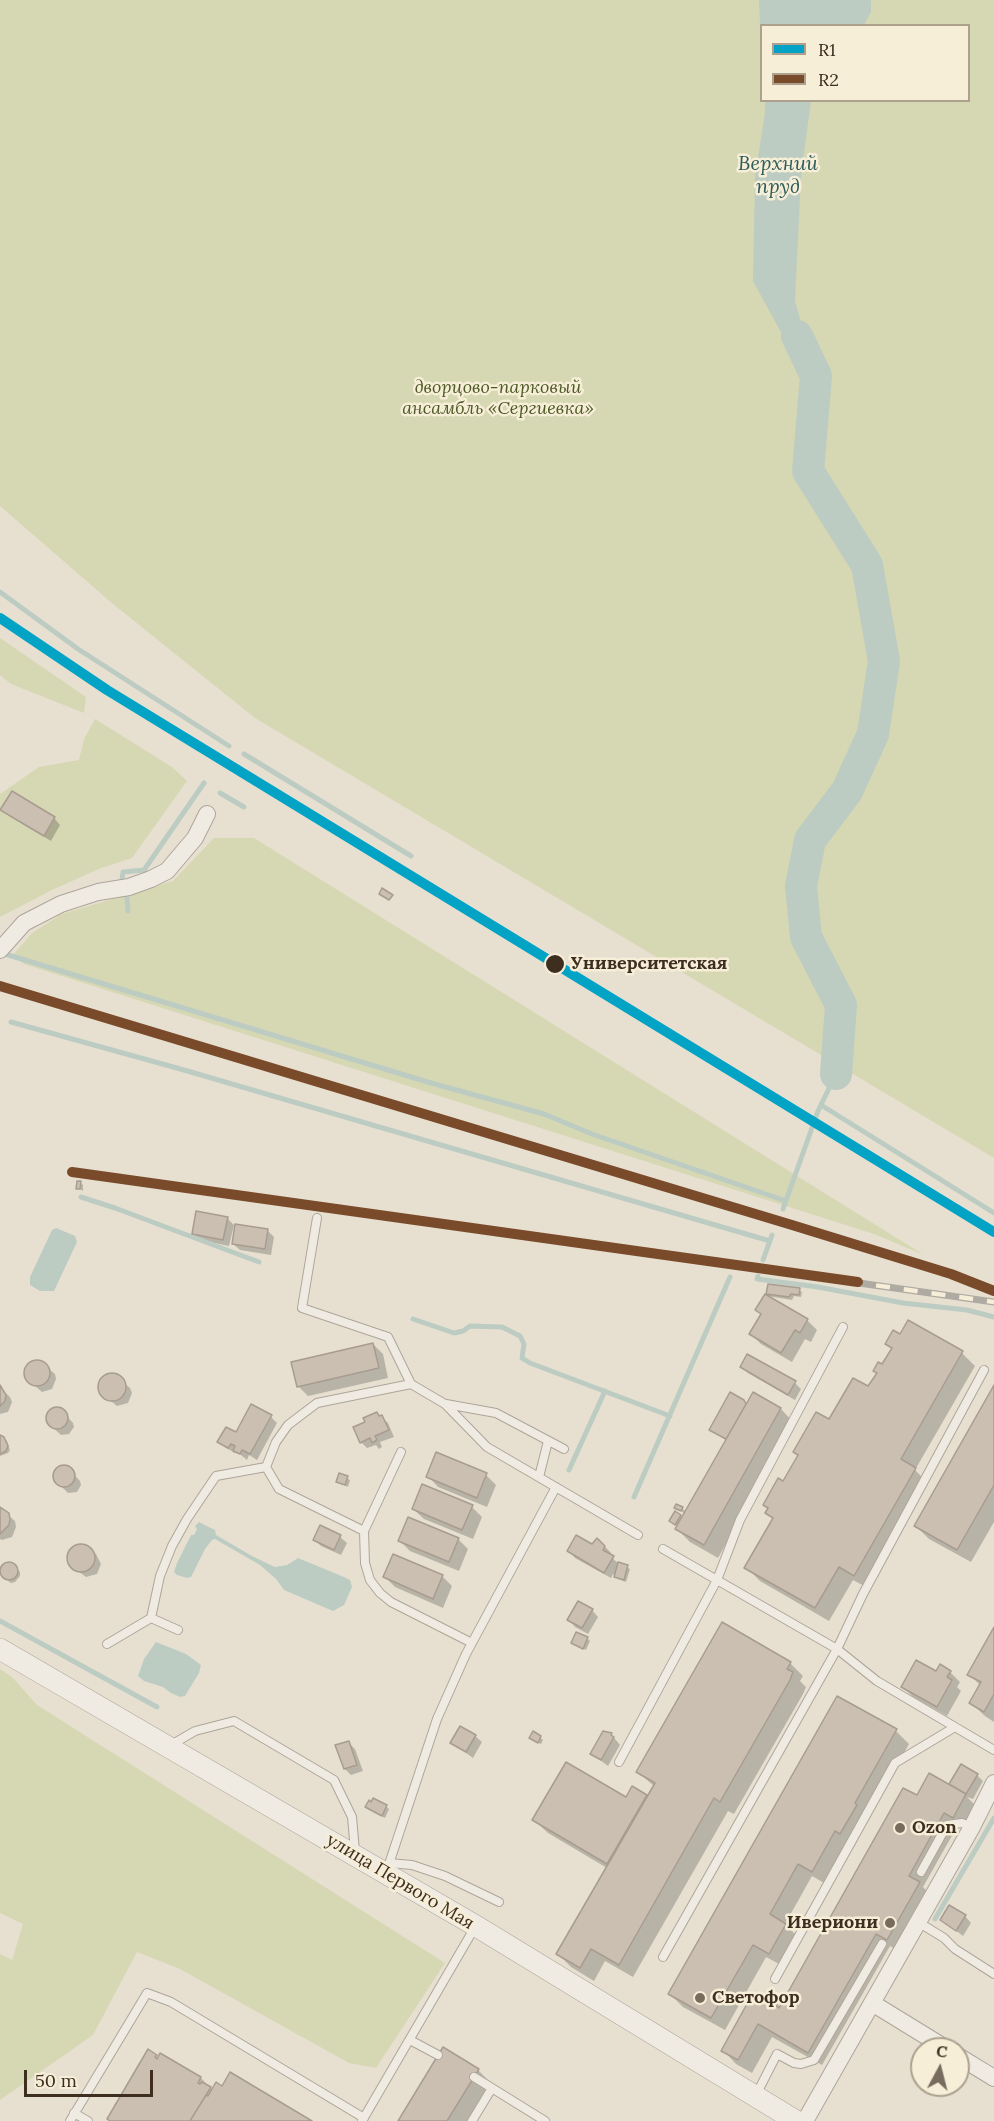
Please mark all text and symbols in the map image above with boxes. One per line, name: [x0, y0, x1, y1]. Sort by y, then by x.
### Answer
legend: [760, 24, 970, 102]
text: R1: [818, 38, 836, 61]
text: R2: [818, 68, 839, 91]
water label: Верхний пруд: [738, 152, 818, 199]
park label: дворцово-парковый ансамбль «Сергиевка»: [402, 377, 594, 420]
marker: Университетская: [544, 953, 566, 975]
place label: Университетская: [571, 953, 727, 975]
place label: Ozon: [912, 1817, 957, 1839]
marker: Ozon: [893, 1821, 907, 1835]
street label: улица Первого Мая: [322, 1829, 478, 1935]
place label: Ивериони: [787, 1912, 878, 1934]
marker: Ивериони: [883, 1916, 897, 1930]
place label: Светофор: [712, 1987, 799, 2009]
marker: Светофор: [693, 1991, 707, 2005]
north arrow: [910, 2037, 970, 2097]
text: С: [935, 2041, 949, 2062]
scale bar: [27, 2058, 156, 2096]
text: 50 m: [35, 2069, 77, 2092]

